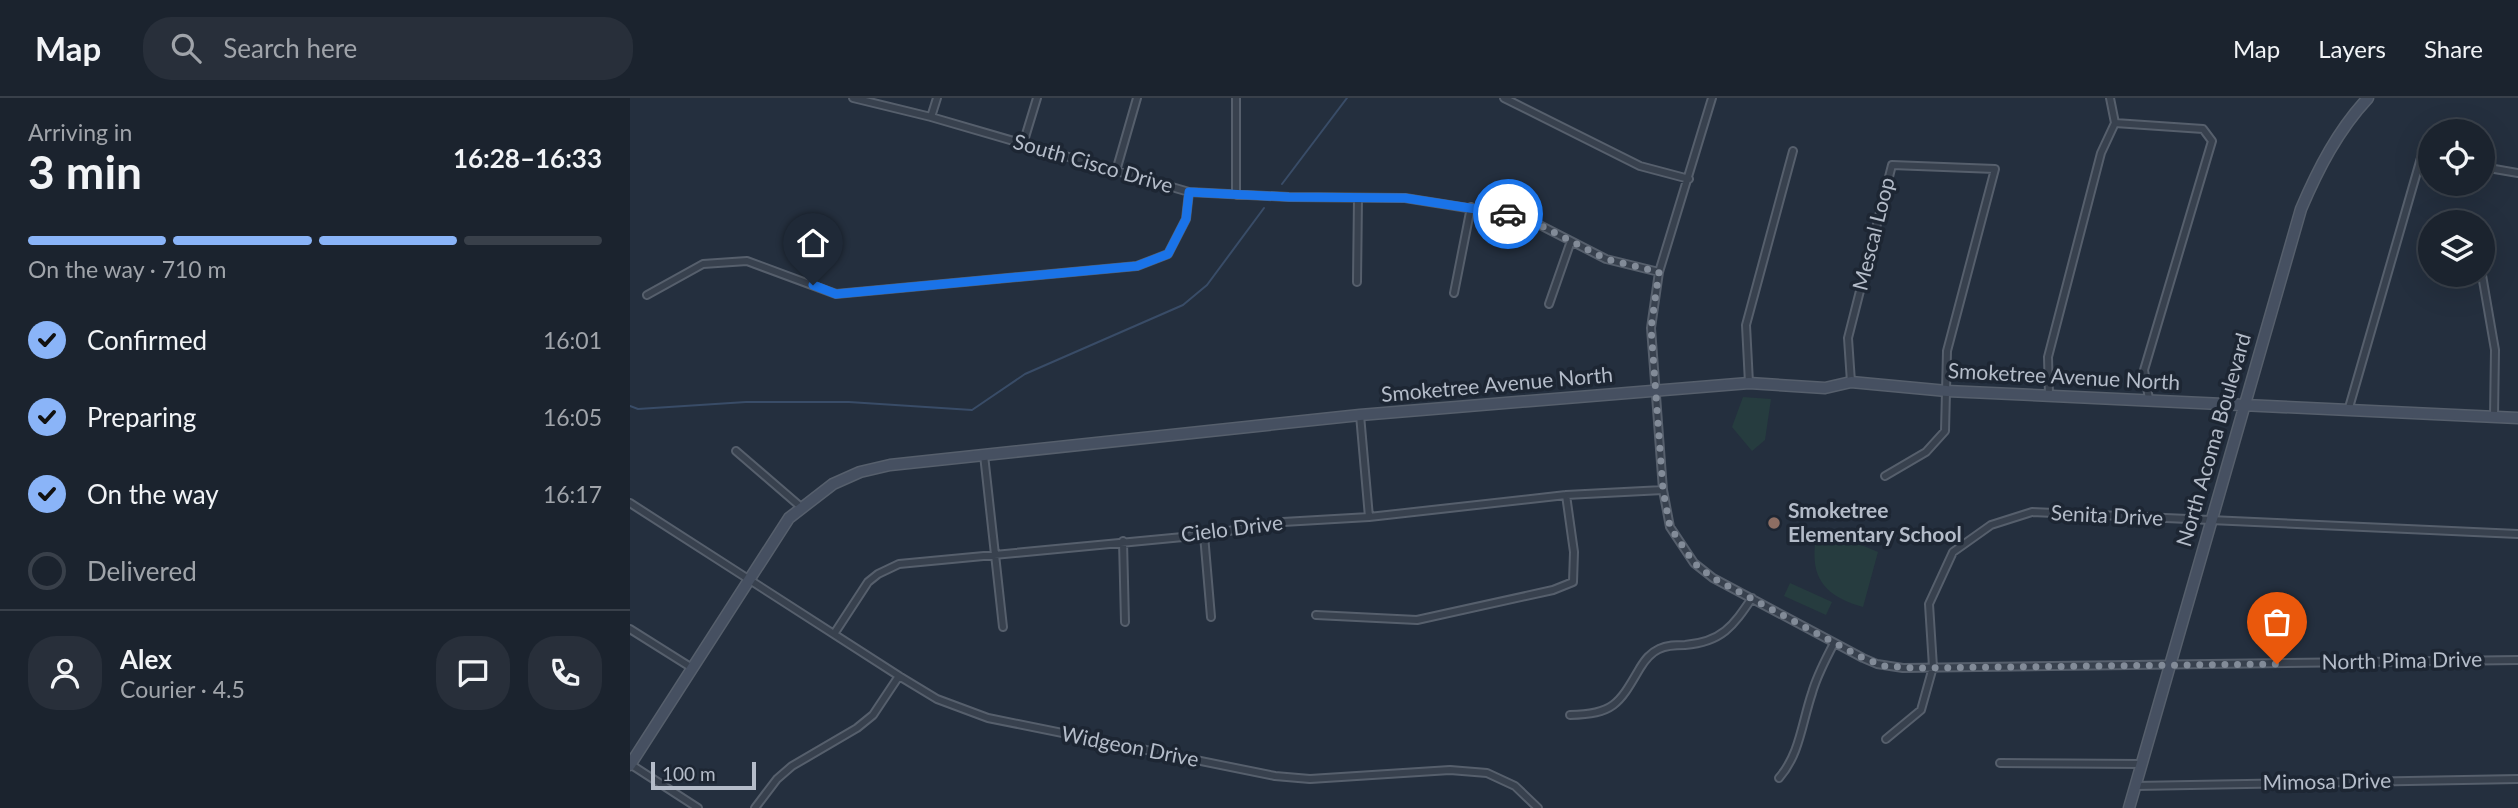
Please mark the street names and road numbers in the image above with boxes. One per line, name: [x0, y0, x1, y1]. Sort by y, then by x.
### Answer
street label: South Cisco Drive: [1011, 128, 1176, 197]
street label: Mescal Loop: [1846, 174, 1899, 293]
street label: North Acoma Boulevard: [2170, 330, 2255, 549]
street label: Smoketree Avenue North: [1947, 357, 2181, 394]
street label: Smoketree Avenue North: [1380, 361, 1614, 406]
street label: Senita Drive: [2050, 499, 2164, 530]
street label: Cielo Drive: [1179, 509, 1284, 546]
street label: North Pima Drive: [2321, 646, 2482, 673]
street label: Widgeon Drive: [1059, 720, 1201, 771]
street label: Mimosa Drive: [2262, 767, 2391, 794]

